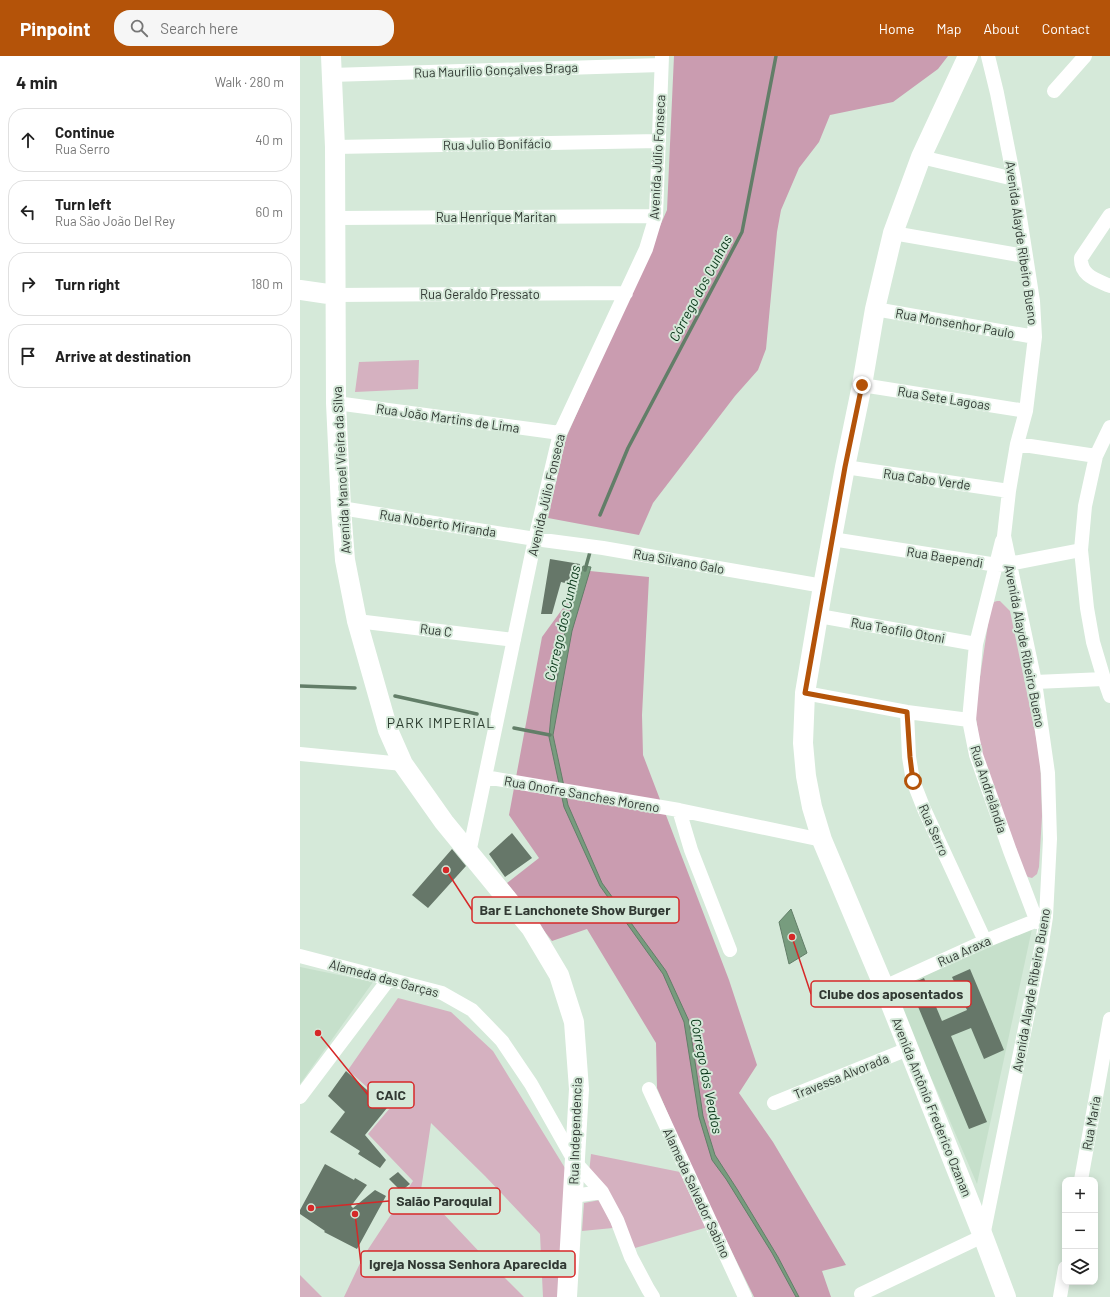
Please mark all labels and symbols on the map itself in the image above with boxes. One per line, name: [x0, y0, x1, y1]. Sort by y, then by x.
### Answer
street label: Rua Maurilio Gonçalves Braga: [414, 59, 578, 81]
street label: Avenida Júlio Fonseca: [646, 94, 668, 220]
street label: Rua Julio Bonifácio: [443, 135, 551, 153]
street label: Avenida Alayde Ribeiro Bueno: [1003, 160, 1041, 326]
street label: Rua Henrique Maritan: [436, 209, 556, 225]
water label: Córrego dos Cunhas: [665, 231, 735, 344]
street label: Rua Geraldo Pressato: [420, 286, 540, 302]
street label: Rua Monsenhor Paulo: [894, 305, 1016, 341]
route end: [853, 376, 871, 394]
street label: Rua Sete Lagoas: [897, 383, 991, 413]
street label: Avenida Manoel Vieira da Silva: [329, 386, 353, 554]
street label: Rua João Martins de Lima: [375, 400, 521, 436]
street label: Avenida Júlio Fonseca: [524, 432, 568, 558]
street label: Rua Cabo Verde: [882, 465, 972, 493]
street label: Rua Noberto Miranda: [379, 506, 497, 540]
street label: Rua Baependi: [906, 543, 984, 571]
street label: Rua Silvano Galo: [632, 545, 726, 577]
water label: Córrego dos Cunhas: [540, 563, 584, 682]
street label: Avenida Alayde Ribeiro Bueno: [1001, 563, 1049, 729]
street label: Rua Teofilo Otoni: [850, 614, 946, 646]
street label: Rua C: [419, 620, 453, 640]
district label: PARK IMPERIAL: [387, 714, 495, 731]
street label: Rua Andrelândia: [967, 743, 1011, 835]
street label: Rua Onofre Sanches Moreno: [503, 772, 661, 816]
route start: [904, 772, 922, 790]
street label: Rua Serro: [915, 802, 953, 858]
callout: Bar E Lanchonete Show Burger: [472, 897, 679, 923]
text: Bar E Lanchonete Show Burger: [479, 901, 671, 918]
street label: Avenida Alayde Ribeiro Bueno: [1009, 907, 1053, 1073]
street label: Rua Araxa: [935, 932, 993, 970]
street label: Alameda das Garças: [327, 956, 441, 1000]
callout: Clube dos aposentados: [811, 981, 971, 1007]
text: Clube dos aposentados: [819, 985, 963, 1002]
street label: Avenida Antônio Frederico Ozanan: [889, 1015, 975, 1199]
water label: Córrego dos Veados: [687, 1017, 727, 1136]
street label: Travessa Alvorada: [791, 1050, 891, 1102]
street label: Rua Independencia: [565, 1077, 585, 1185]
callout: CAIC: [368, 1082, 414, 1108]
text: CAIC: [376, 1086, 406, 1103]
street label: Rua Maria: [1078, 1095, 1104, 1151]
street label: Alameda Salvador Sabino: [660, 1126, 734, 1260]
callout: Salão Paroquial: [389, 1188, 500, 1214]
text: Salão Paroquial: [396, 1192, 492, 1209]
callout: Igreja Nossa Senhora Aparecida: [361, 1251, 575, 1277]
text: Igreja Nossa Senhora Aparecida: [369, 1255, 567, 1272]

